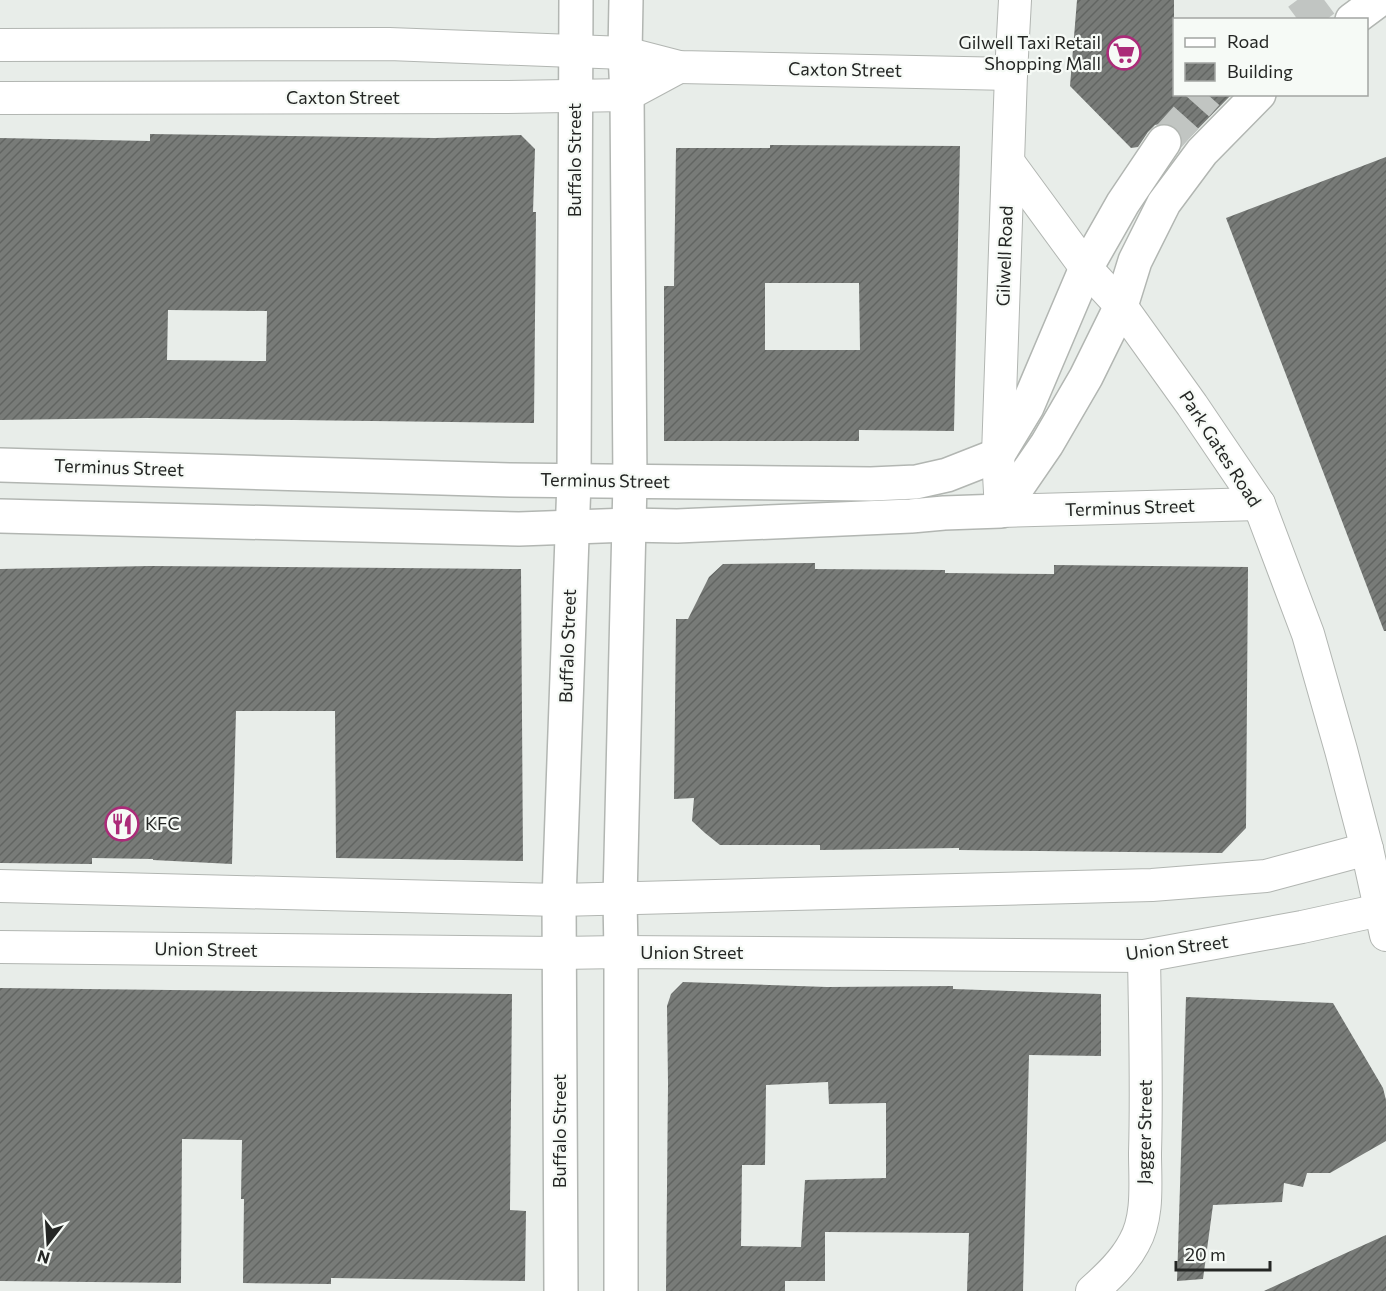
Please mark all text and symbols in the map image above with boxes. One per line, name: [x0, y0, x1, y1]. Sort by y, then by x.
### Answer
legend: [1173, 18, 1368, 96]
text: Road: [1227, 30, 1269, 52]
place label: Gilwell Taxi Retail Shopping Mall: [959, 31, 1101, 74]
supermarket icon: Gilwell Taxi Retail Shopping Mall: [1106, 35, 1142, 71]
street label: Caxton Street: [788, 57, 902, 81]
text: Building: [1227, 60, 1293, 82]
street label: Caxton Street: [286, 86, 400, 108]
street label: Buffalo Street: [563, 103, 585, 217]
street label: Gilwell Road: [991, 205, 1017, 307]
street label: Park Gates Road: [1175, 386, 1267, 511]
street label: Terminus Street: [54, 454, 184, 480]
street label: Terminus Street: [540, 468, 670, 492]
street label: Terminus Street: [1065, 494, 1195, 520]
street label: Buffalo Street: [554, 588, 580, 704]
restaurant icon: KFC: [104, 806, 140, 842]
place label: KFC: [145, 812, 180, 834]
street label: Union Street: [1124, 930, 1230, 964]
street label: Union Street: [154, 937, 258, 961]
street label: Union Street: [640, 941, 744, 963]
street label: Buffalo Street: [548, 1074, 570, 1188]
street label: Jagger Street: [1132, 1079, 1156, 1185]
north arrow: [18, 1213, 78, 1273]
scale bar: [1176, 1234, 1270, 1272]
text: 20 m: [1185, 1243, 1226, 1265]
text: N: [35, 1247, 52, 1269]

